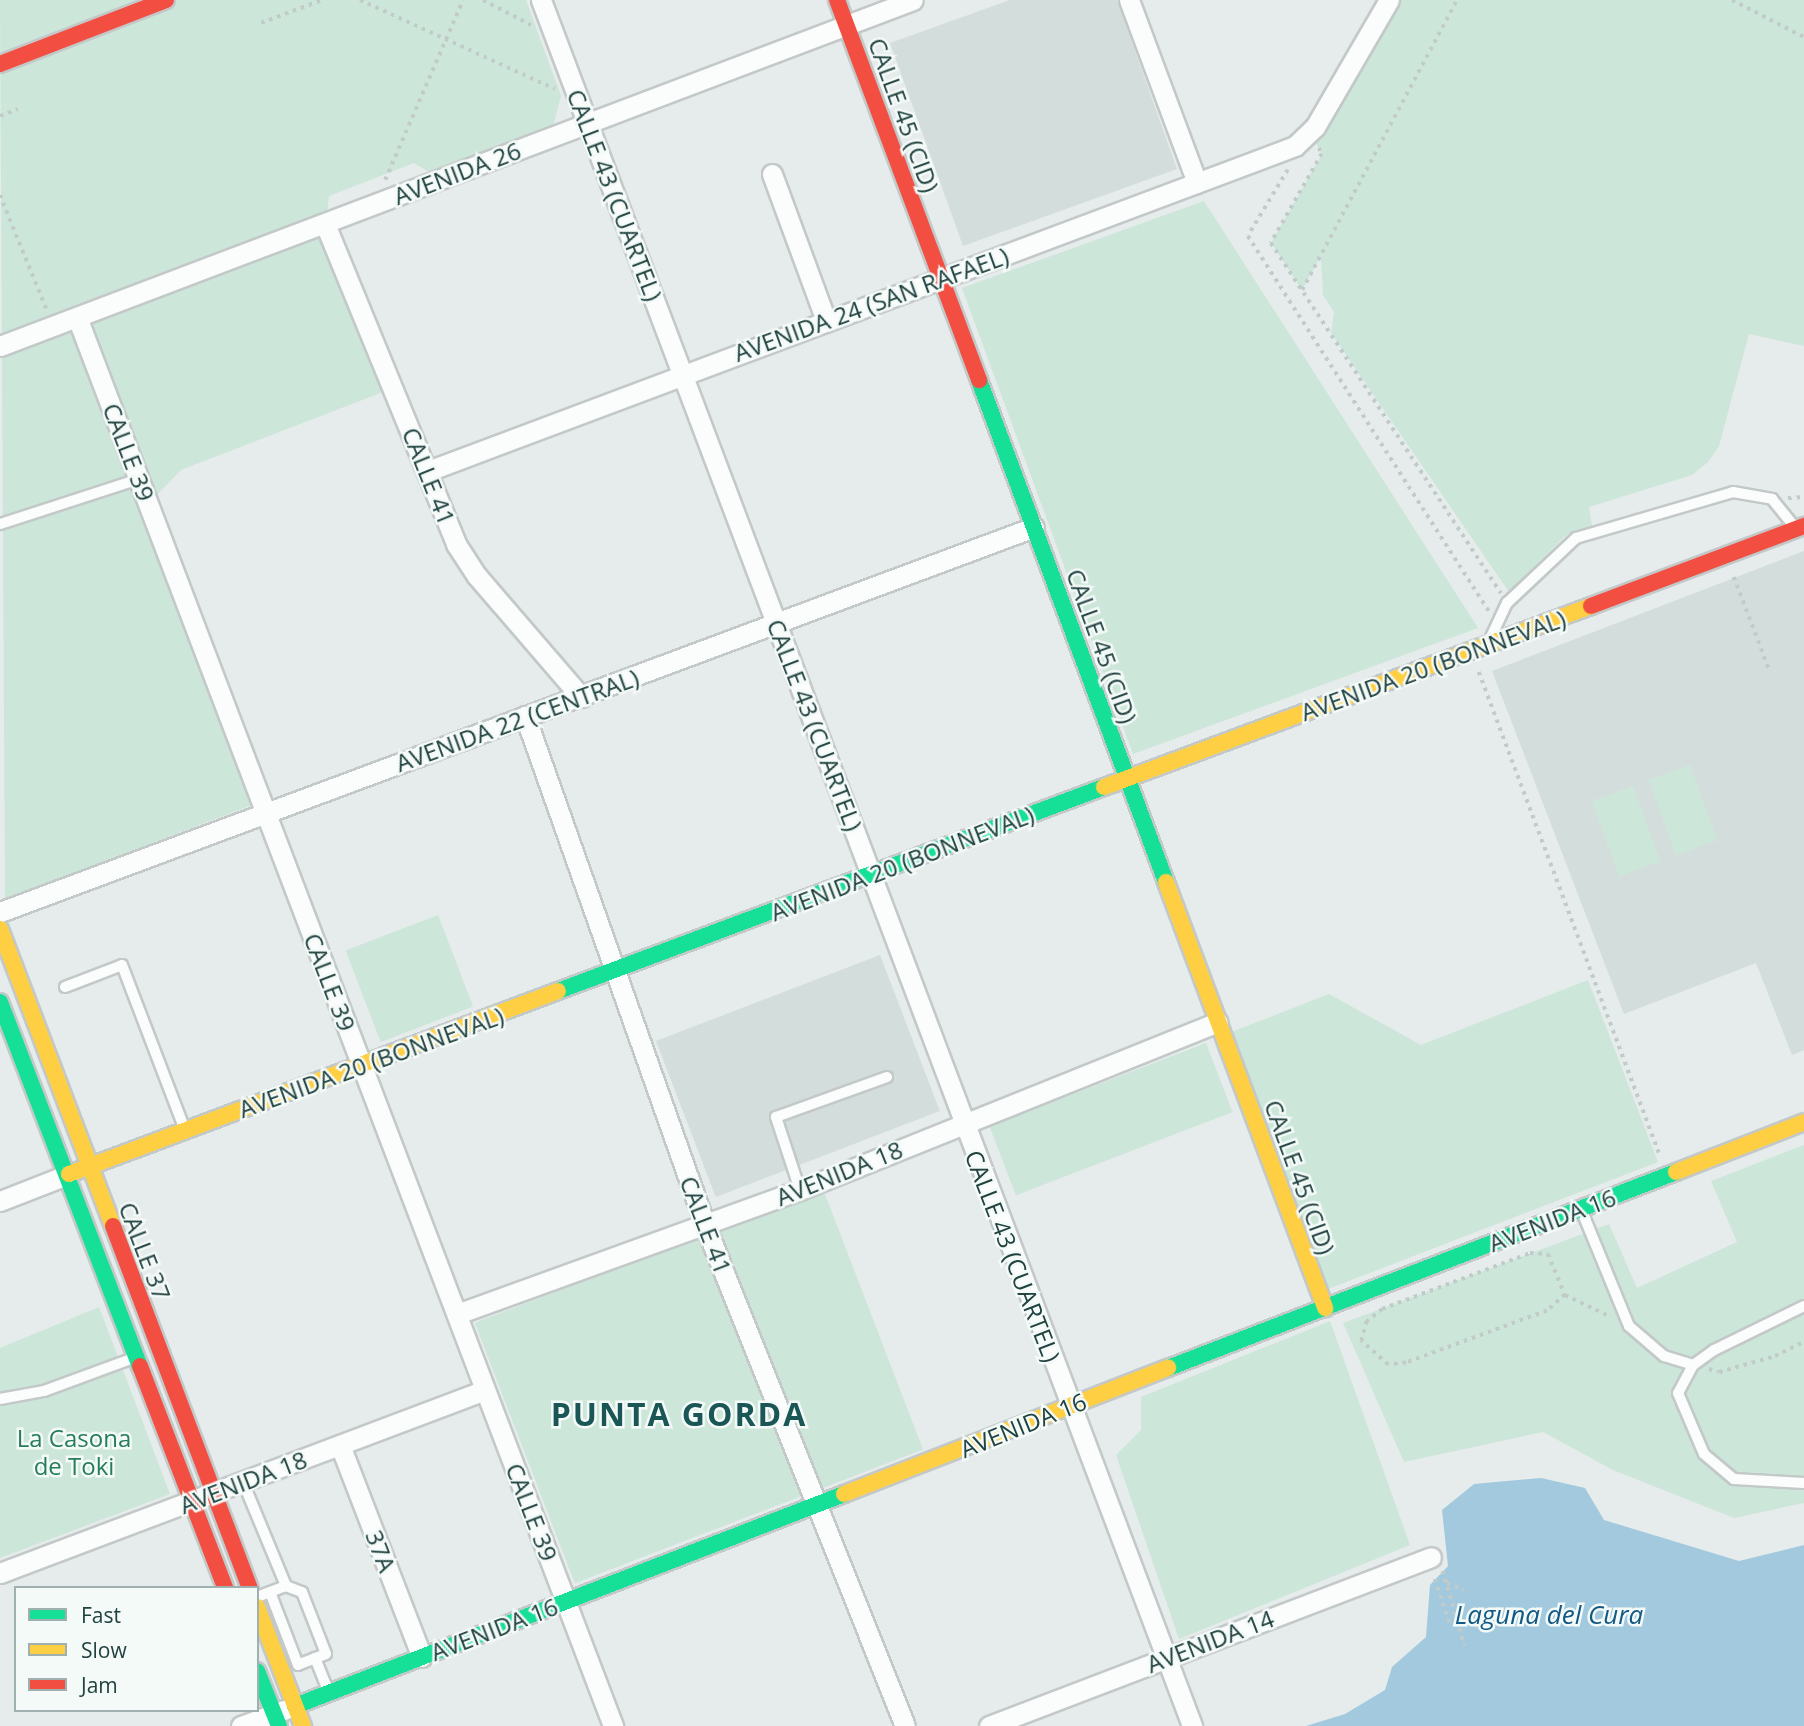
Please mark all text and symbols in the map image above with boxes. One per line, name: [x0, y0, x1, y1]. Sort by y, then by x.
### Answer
street label: CALLE 45 (CID): [863, 34, 945, 196]
street label: CALLE 43 (CUARTEL): [561, 85, 669, 305]
street label: AVENIDA 26: [389, 136, 525, 210]
street label: AVENIDA 24 (SAN RAFAEL): [730, 241, 1012, 367]
street label: CALLE 39: [97, 399, 161, 505]
street label: CALLE 41: [396, 423, 462, 529]
street label: CALLE 45 (CID): [1061, 565, 1143, 727]
street label: AVENIDA 20 (BONNEVAL): [1297, 604, 1569, 726]
street label: CALLE 43 (CUARTEL): [761, 615, 869, 835]
street label: AVENIDA 22 (CENTRAL): [392, 663, 642, 777]
street label: AVENIDA 20 (BONNEVAL): [766, 799, 1038, 927]
street label: CALLE 39: [298, 929, 362, 1035]
street label: AVENIDA 20 (BONNEVAL): [235, 1001, 507, 1123]
street label: CALLE 45 (CID): [1259, 1096, 1341, 1258]
street label: AVENIDA 18: [772, 1135, 906, 1211]
street label: CALLE 43 (CUARTEL): [959, 1146, 1067, 1366]
street label: CALLE 41: [674, 1172, 738, 1278]
street label: AVENIDA 16: [1484, 1183, 1620, 1257]
street label: CALLE 37: [113, 1198, 177, 1304]
street label: AVENIDA 16: [956, 1387, 1090, 1463]
district label: PUNTA GORDA: [552, 1395, 806, 1433]
park label: La Casona de Toki: [17, 1424, 131, 1480]
street label: AVENIDA 18: [175, 1445, 311, 1519]
street label: CALLE 39: [500, 1459, 564, 1565]
street label: 37A: [360, 1526, 402, 1576]
legend: [14, 1586, 259, 1712]
street label: AVENIDA 16: [426, 1592, 562, 1666]
water label: Laguna del Cura: [1455, 1599, 1643, 1631]
text: Fast: [81, 1601, 121, 1629]
street label: AVENIDA 14: [1142, 1604, 1278, 1678]
text: Slow: [81, 1636, 127, 1664]
text: Jam: [81, 1671, 118, 1699]

